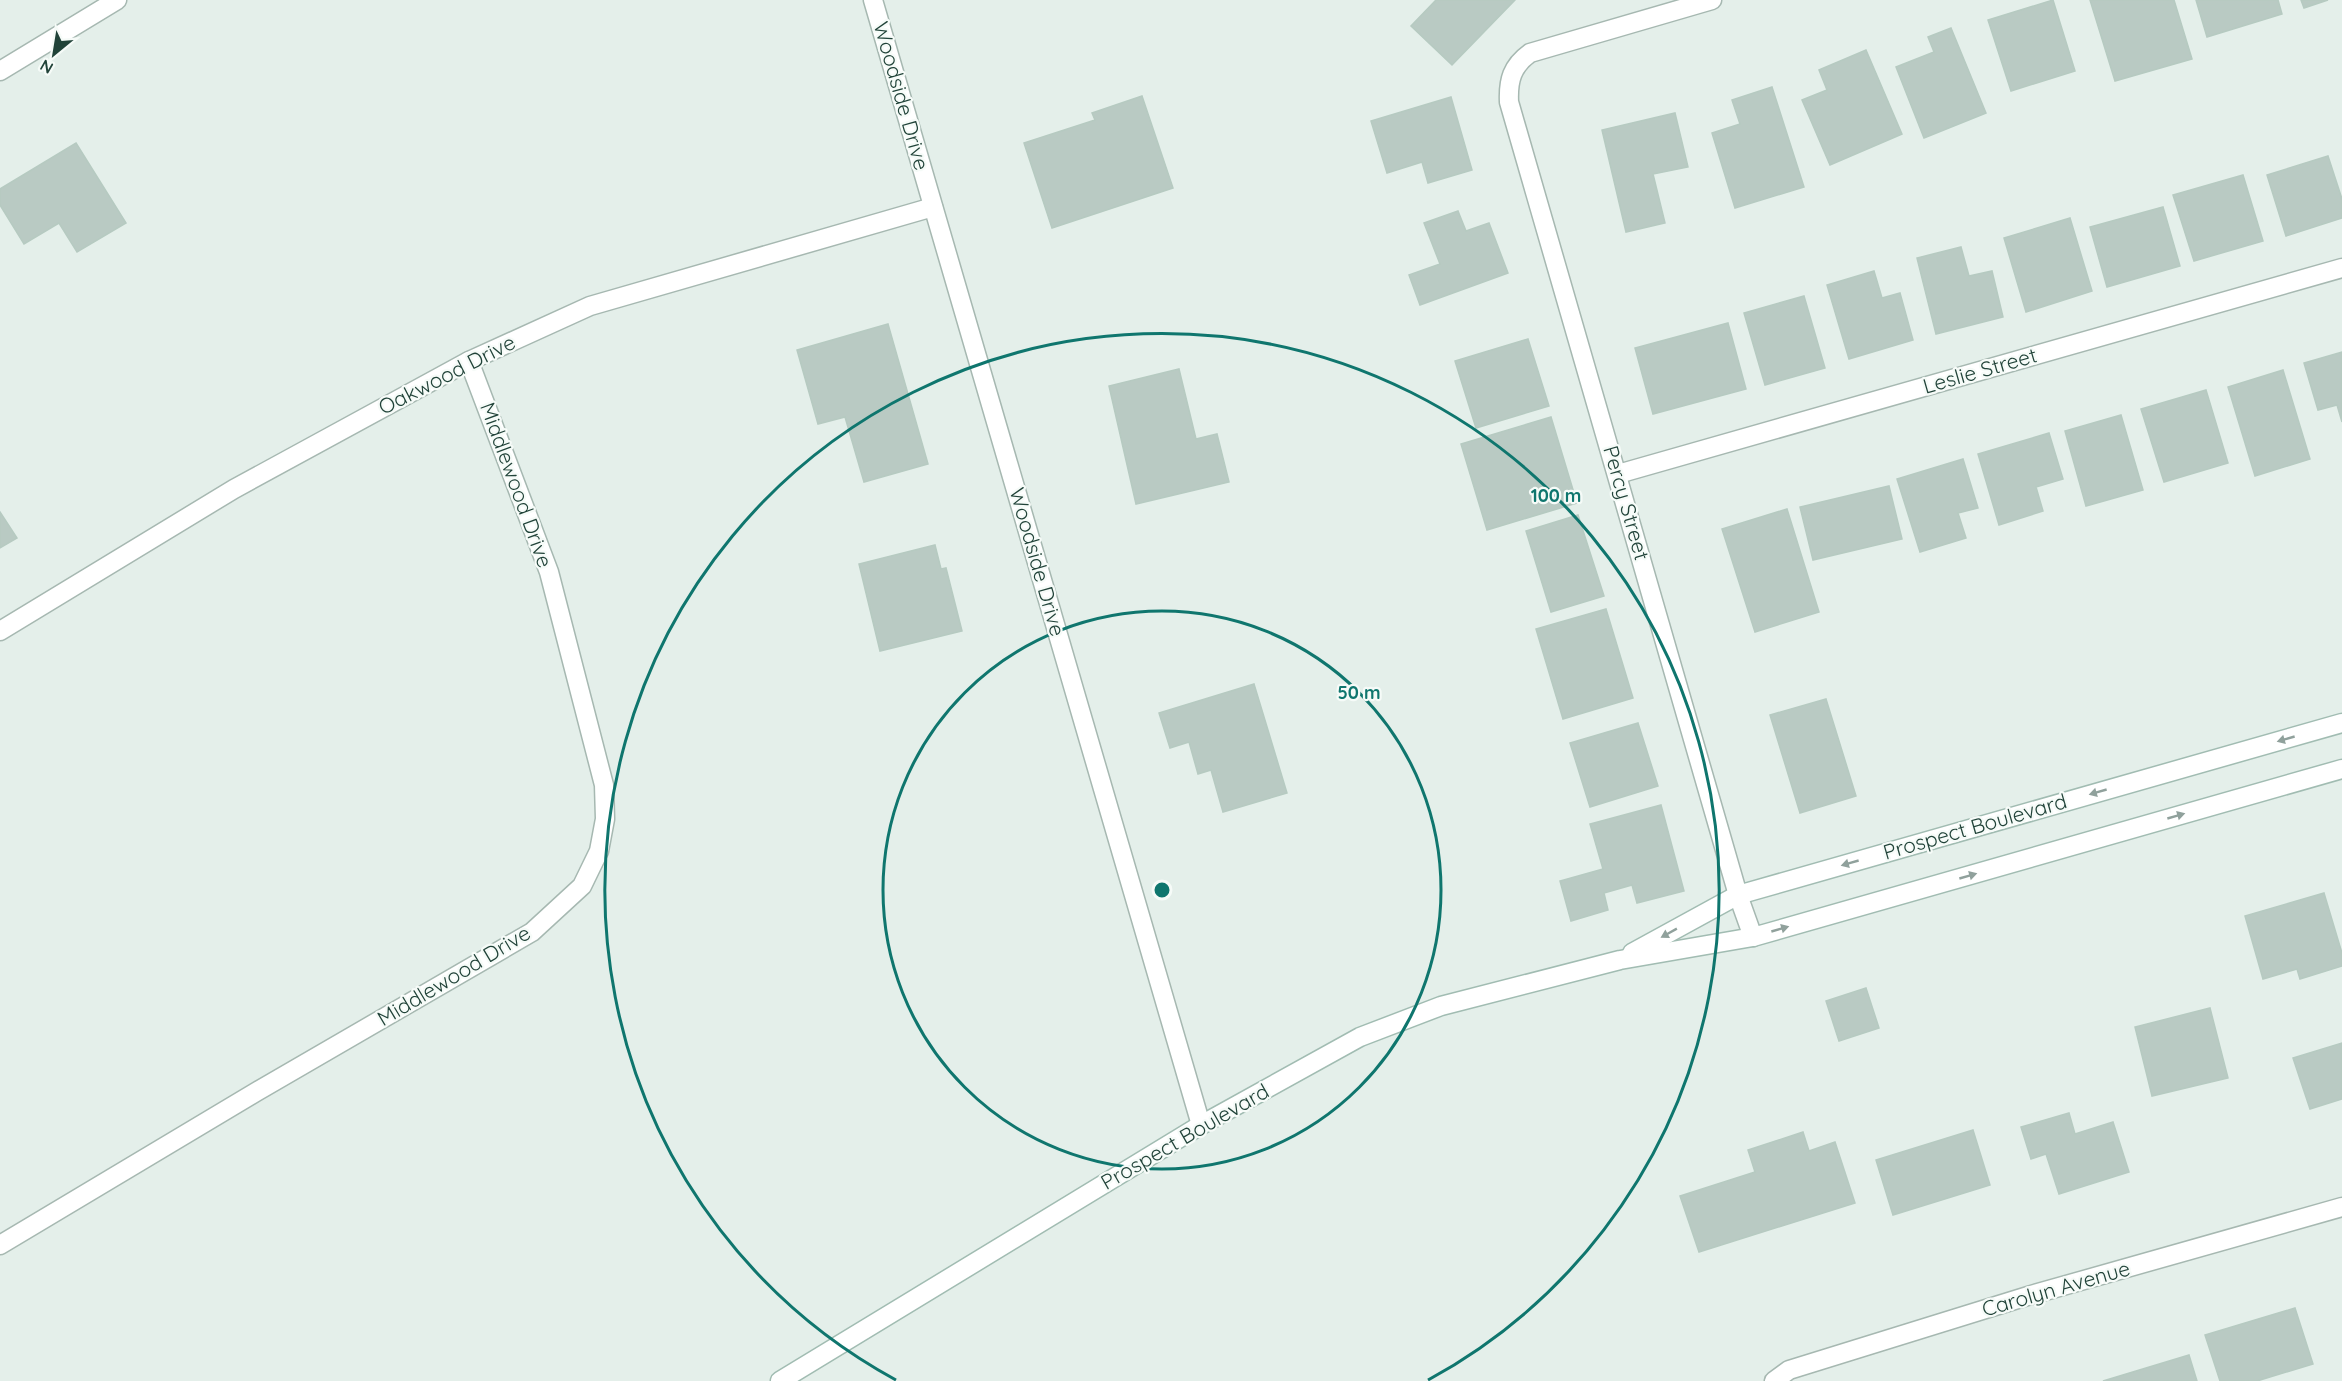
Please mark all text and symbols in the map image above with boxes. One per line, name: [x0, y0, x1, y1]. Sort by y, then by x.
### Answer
street label: Woodside Drive: [868, 18, 936, 173]
north arrow: [24, 24, 84, 84]
text: N: [36, 55, 57, 79]
street label: Oakwood Drive: [374, 328, 519, 420]
street label: Leslie Street: [1920, 341, 2040, 399]
street label: Middlewood Drive: [475, 398, 559, 571]
street label: Percy Street: [1598, 443, 1656, 563]
street label: Woodside Drive: [1004, 484, 1072, 639]
text: 100 m: [1531, 484, 1581, 507]
text: 50 m: [1337, 681, 1381, 704]
one-way arrow: [2277, 735, 2295, 744]
street label: Prospect Boulevard: [1880, 787, 2070, 865]
one-way arrow: [2089, 788, 2107, 798]
one-way arrow: [2167, 811, 2185, 820]
one-way arrow: [1841, 859, 1859, 868]
one-way arrow: [1959, 870, 1977, 880]
centre of rings: [1152, 880, 1172, 900]
street label: Middlewood Drive: [372, 919, 535, 1031]
one-way arrow: [1771, 924, 1789, 933]
one-way arrow: [1660, 928, 1677, 938]
street label: Prospect Boulevard: [1096, 1077, 1273, 1195]
street label: Carolyn Avenue: [1979, 1254, 2133, 1322]

